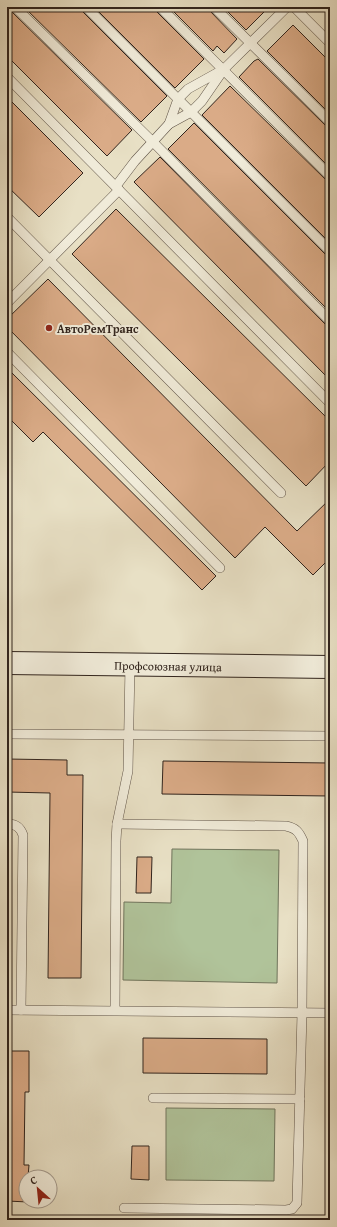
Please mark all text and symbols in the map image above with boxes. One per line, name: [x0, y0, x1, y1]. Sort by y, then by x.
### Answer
place label: АвтоРемТранс: [57, 320, 139, 337]
marker: АвтоРемТранс: [44, 323, 54, 333]
street label: Профсоюзная улица: [114, 657, 222, 675]
north arrow: [18, 1169, 58, 1209]
text: С: [27, 1172, 40, 1189]

